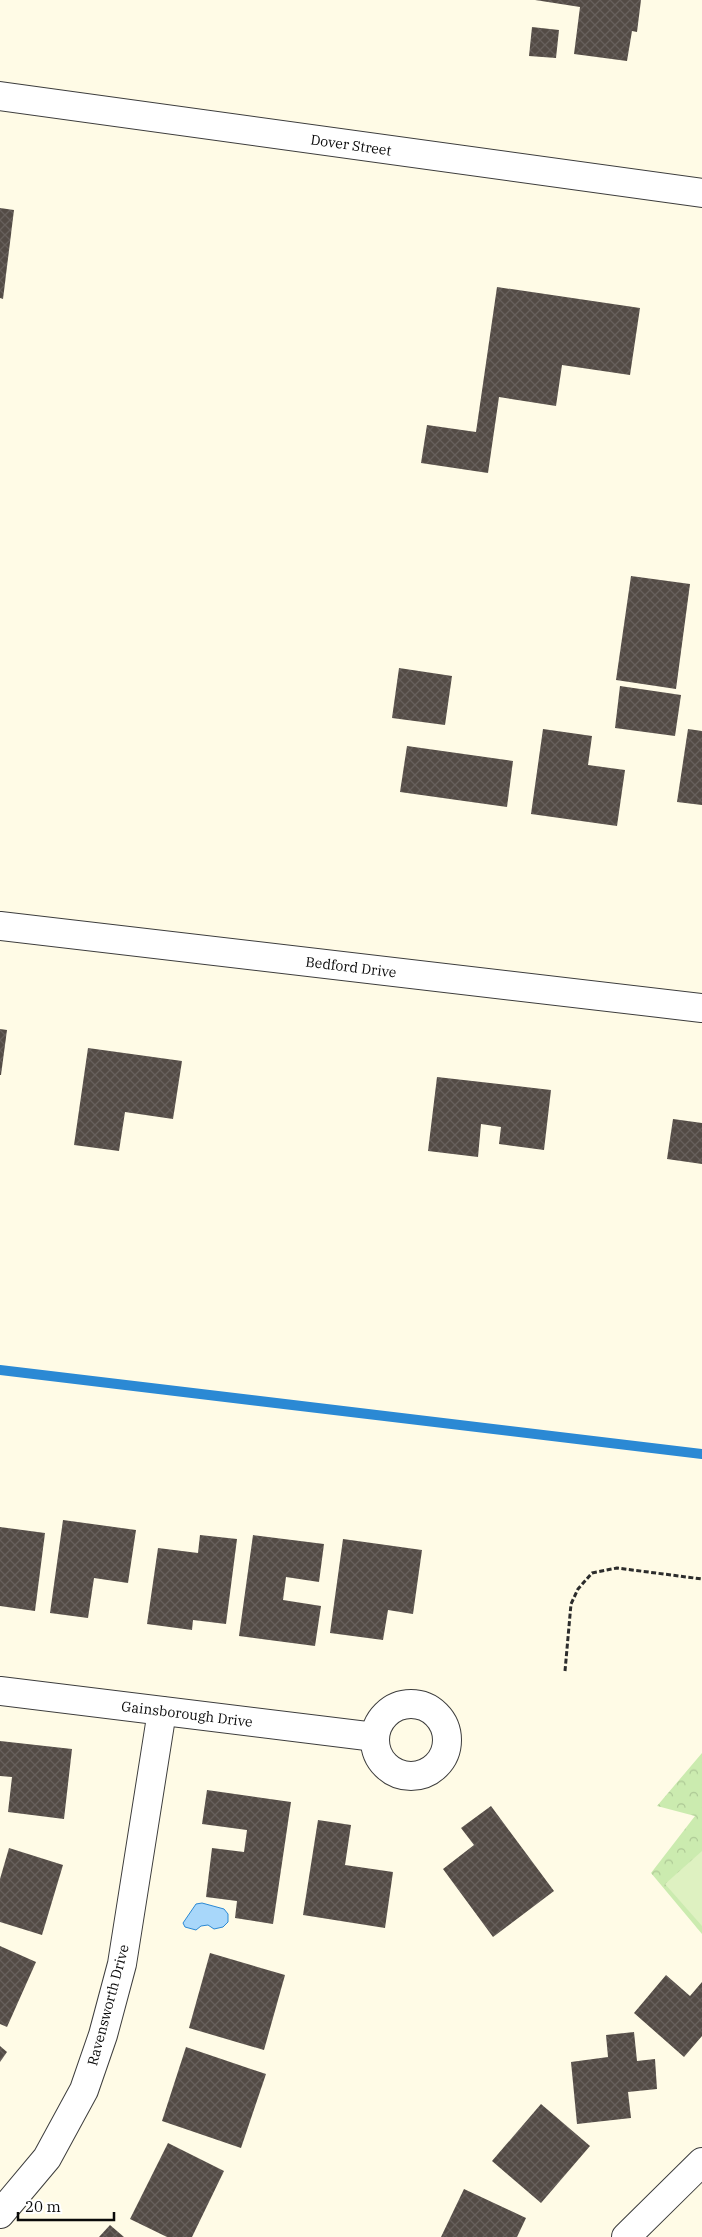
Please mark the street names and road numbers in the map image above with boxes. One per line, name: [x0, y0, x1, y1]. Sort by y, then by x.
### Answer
street label: Dover Street: [310, 130, 393, 160]
street label: Bedford Drive: [305, 952, 397, 982]
street label: Gainsborough Drive: [120, 1697, 254, 1731]
street label: Ravensworth Drive: [83, 1942, 133, 2068]

